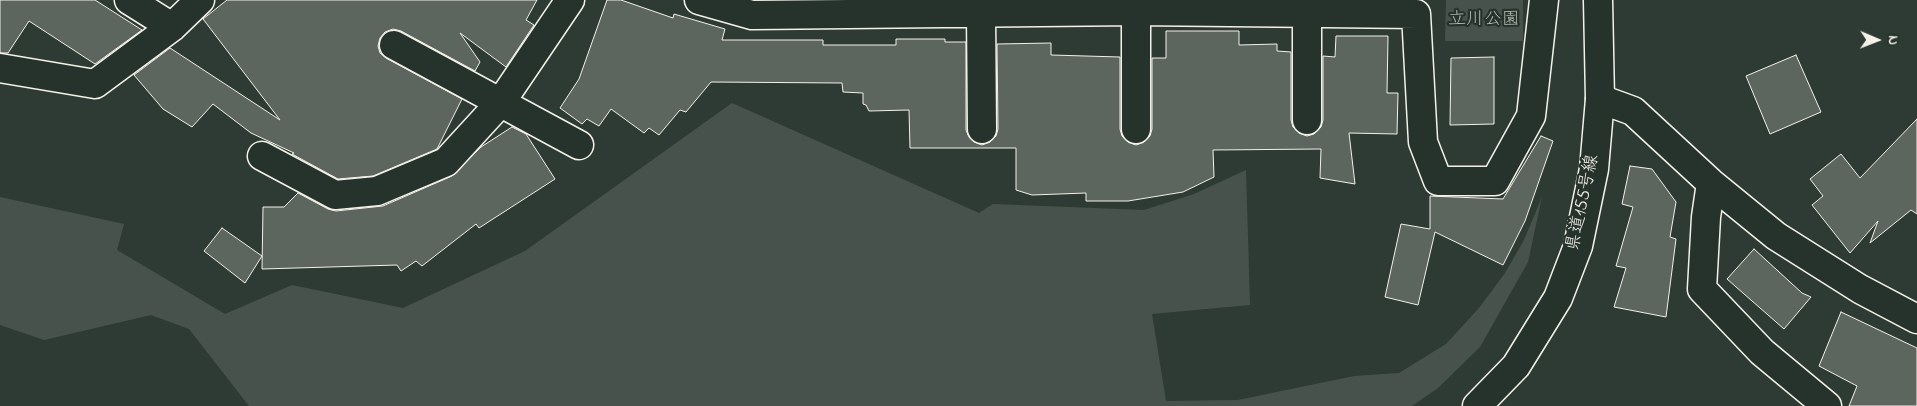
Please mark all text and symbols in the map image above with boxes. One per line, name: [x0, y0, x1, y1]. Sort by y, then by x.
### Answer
park label: 立川公園: [1448, 10, 1520, 32]
north arrow: [1852, 15, 1902, 65]
text: N: [1882, 35, 1903, 45]
street label: 県道155号線: [1563, 153, 1605, 253]

